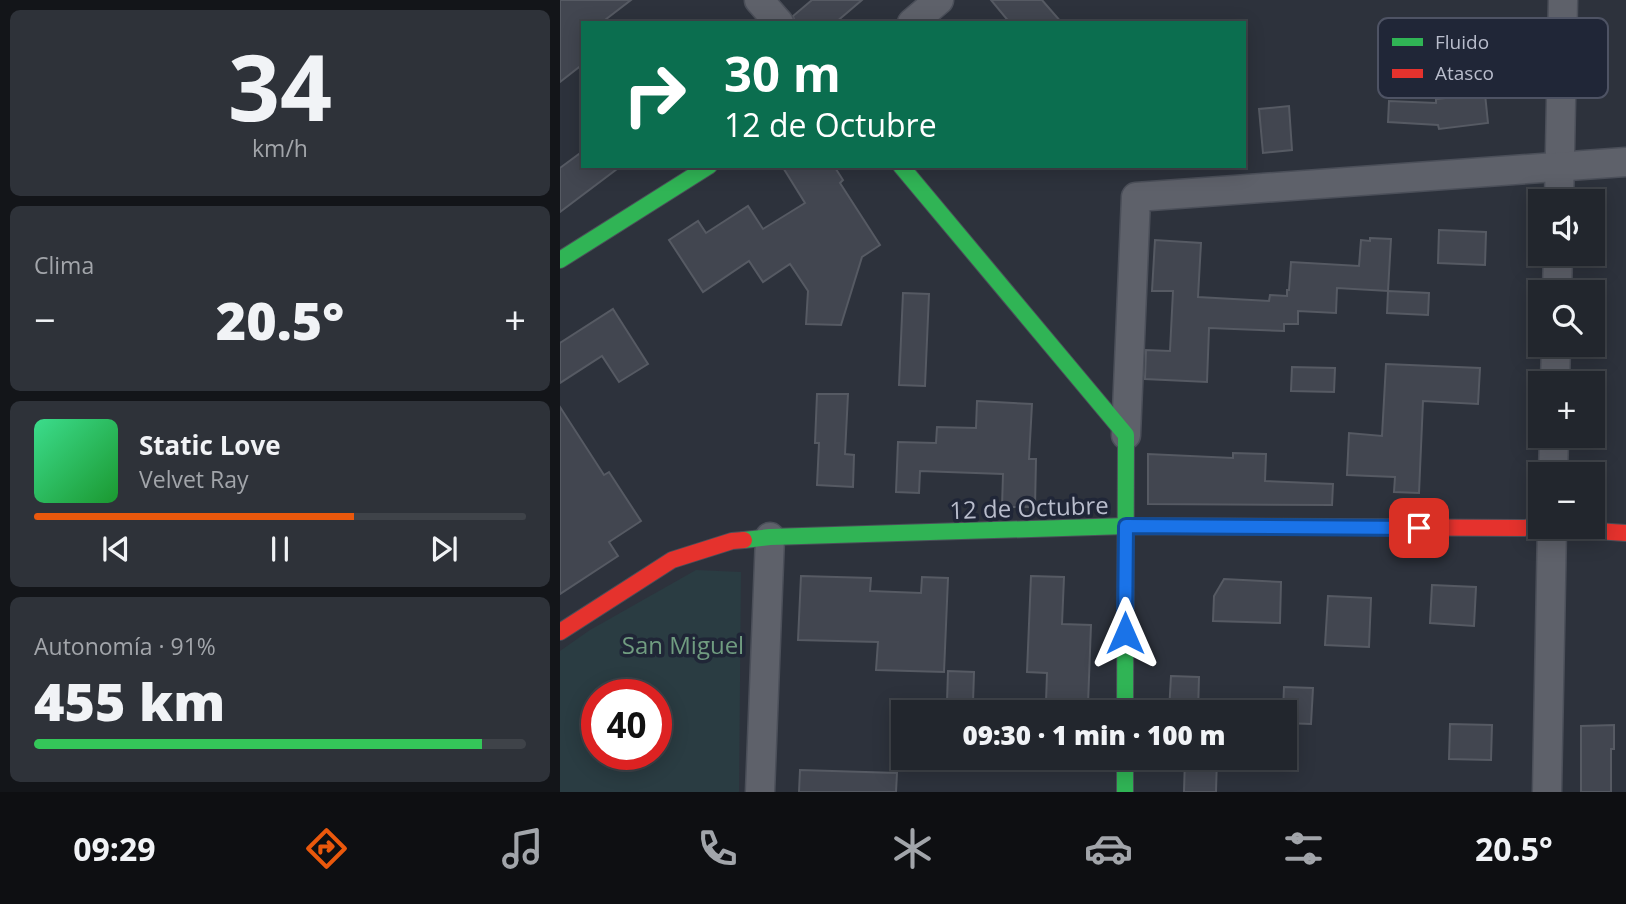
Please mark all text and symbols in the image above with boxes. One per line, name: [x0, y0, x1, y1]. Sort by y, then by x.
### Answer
legend: [1378, 18, 1608, 98]
text: 34: [228, 24, 332, 148]
text: Fluido: [1435, 29, 1489, 55]
text: 30 m: [724, 40, 841, 106]
icon: right: [609, 49, 700, 140]
text: Atasco: [1435, 60, 1494, 86]
text: 12 de Octubre: [724, 103, 937, 146]
text: km/h: [252, 132, 308, 164]
map controls: [1528, 189, 1605, 539]
button: sound: [1528, 189, 1605, 266]
text: Clima: [34, 249, 94, 281]
button: search: [1528, 280, 1605, 357]
text: 20.5°: [216, 284, 344, 355]
text: −: [34, 293, 56, 345]
text: +: [504, 293, 526, 345]
button: +: [1528, 371, 1605, 448]
text: Static Love: [139, 427, 281, 463]
button: −: [1528, 462, 1605, 539]
text: Velvet Ray: [139, 463, 249, 495]
street label: 12 de Octubre: [949, 488, 1109, 526]
pin: [1389, 498, 1449, 558]
icon: arrive: [1400, 509, 1438, 547]
icon: previous: [97, 530, 135, 568]
icon: pause: [261, 530, 299, 568]
icon: next: [425, 530, 463, 568]
position arrow: [1088, 596, 1162, 670]
park label: San Miguel: [622, 628, 744, 661]
text: Autonomía · 91%: [34, 630, 216, 662]
text: 455 km: [34, 665, 225, 736]
speed limit sign: 40: [581, 679, 672, 770]
text: 09:30 · 1 min · 100 m: [963, 717, 1225, 753]
icon: directions: [302, 824, 351, 873]
icon: music: [498, 824, 547, 873]
icon: phone: [693, 824, 742, 873]
icon: climate: [888, 824, 937, 873]
icon: car: [1084, 824, 1133, 873]
icon: filters: [1279, 824, 1328, 873]
text: 09:29: [73, 827, 156, 870]
text: 20.5°: [1475, 827, 1553, 870]

